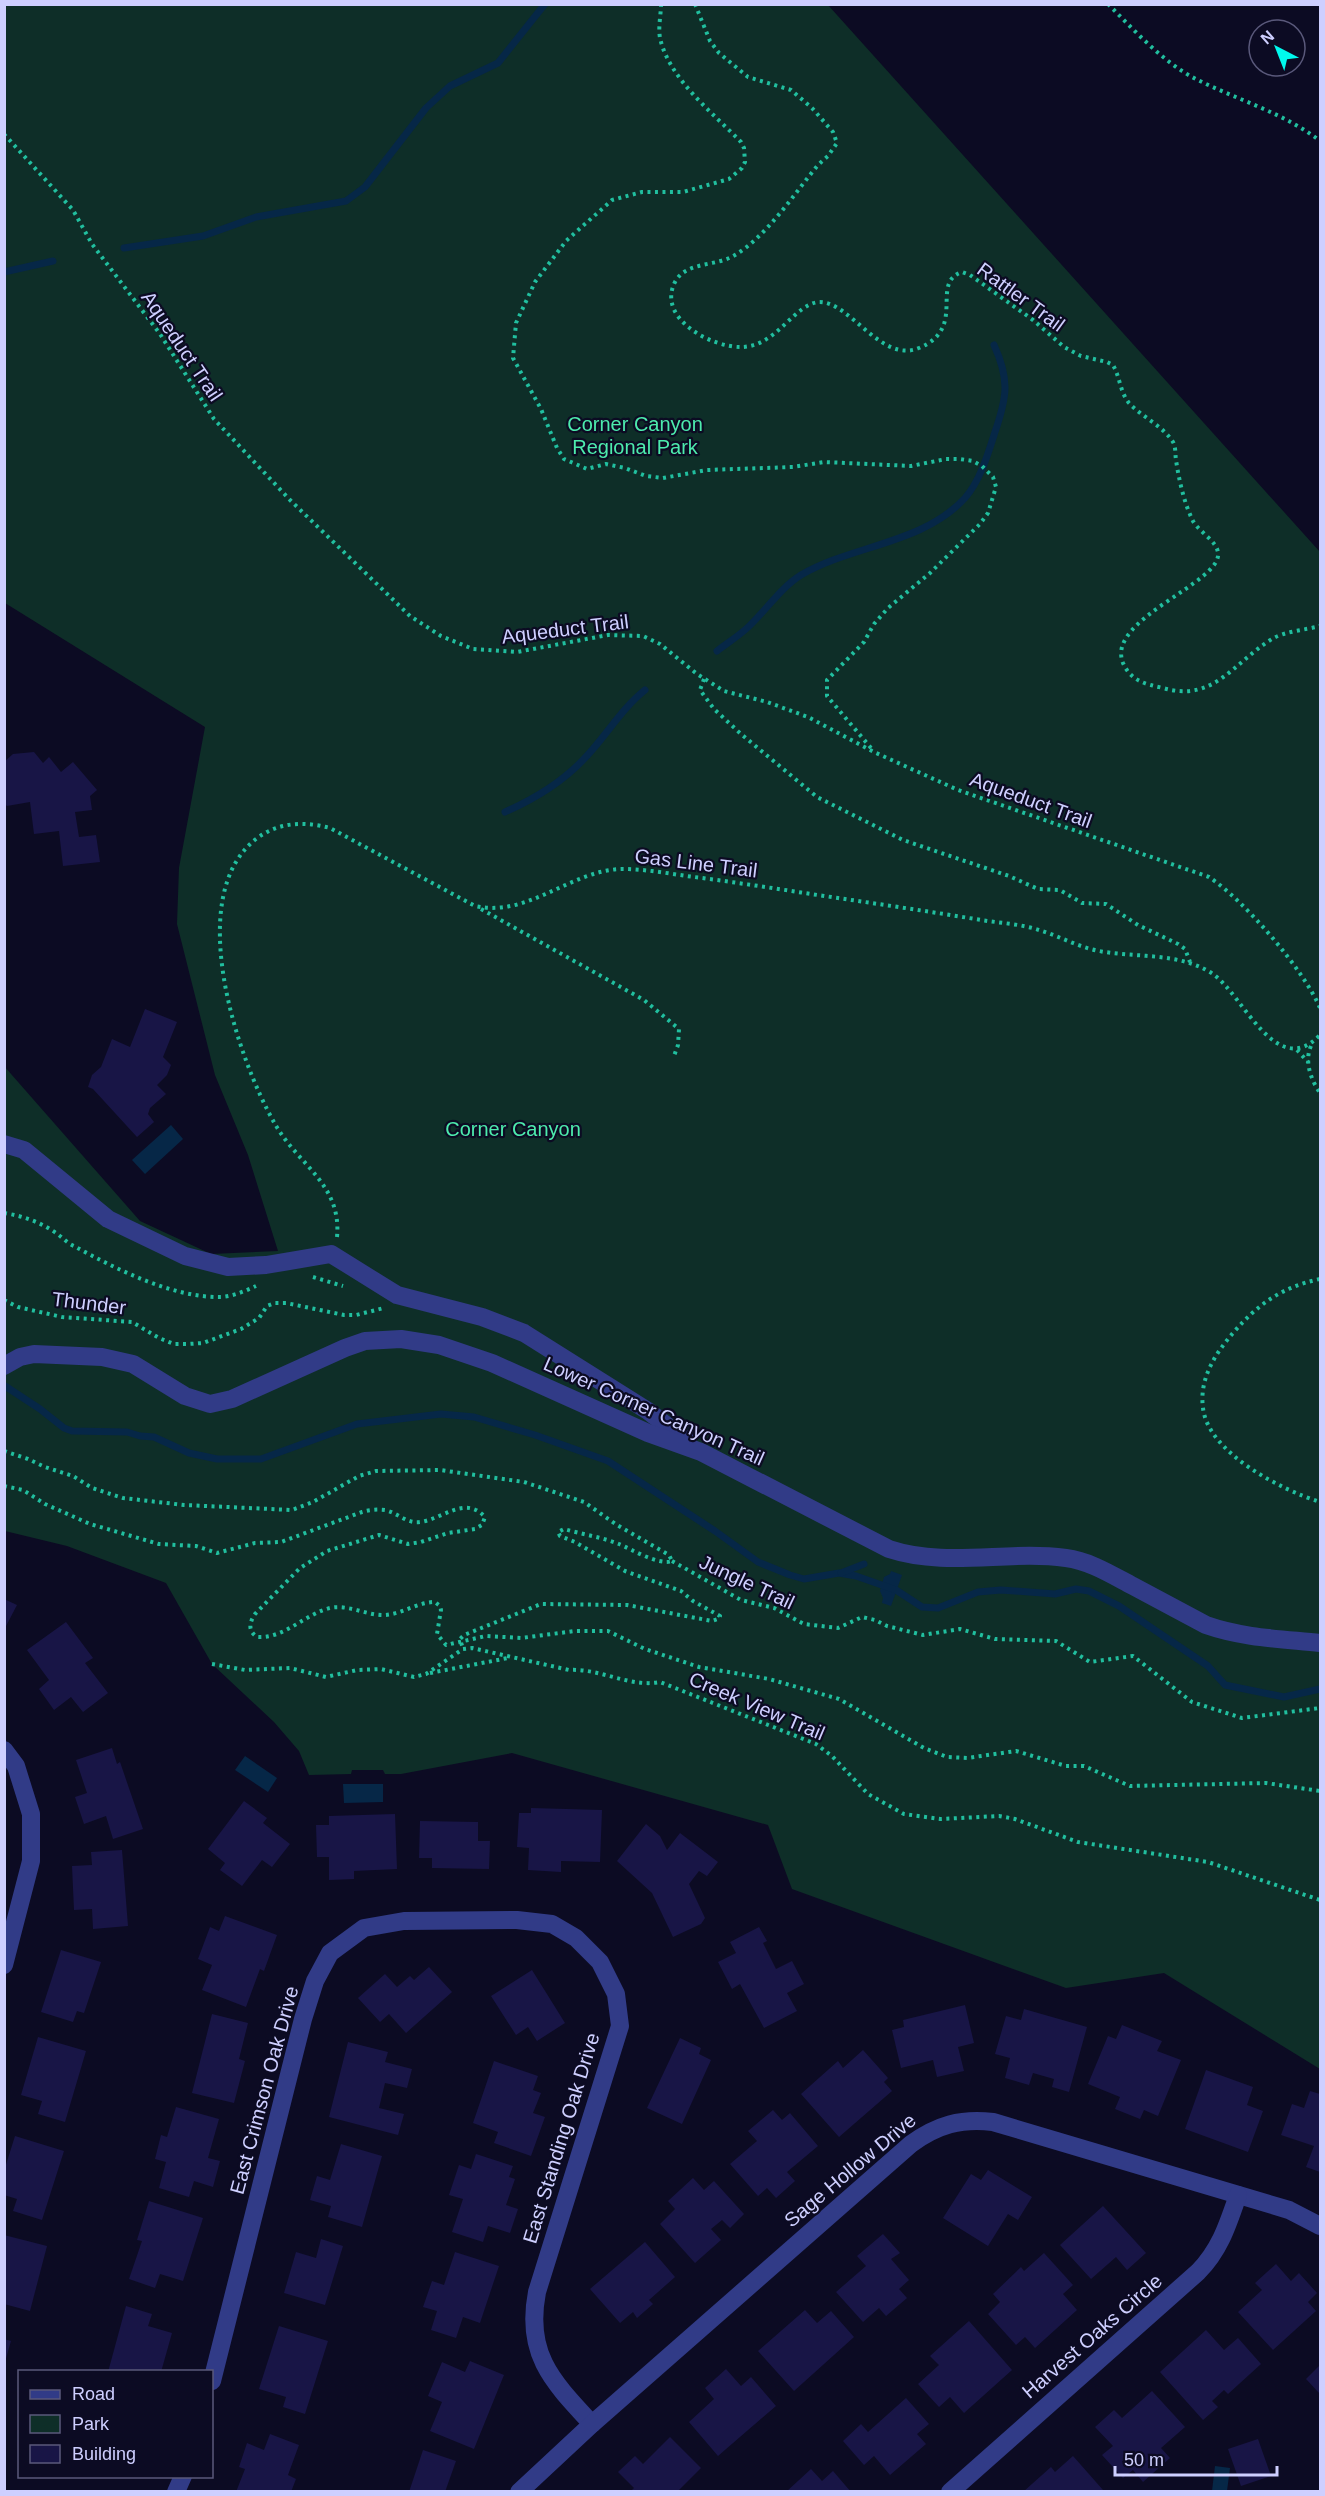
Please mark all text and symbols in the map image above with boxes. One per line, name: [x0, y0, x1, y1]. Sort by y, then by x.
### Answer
north arrow: [1247, 18, 1307, 78]
text: N: [1257, 27, 1277, 47]
street label: Rattler Trail: [973, 258, 1069, 336]
street label: Aqueduct Trail: [137, 287, 227, 405]
park label: Corner Canyon Regional Park: [567, 413, 703, 458]
street label: Aqueduct Trail: [500, 610, 630, 648]
street label: Aqueduct Trail: [967, 768, 1095, 832]
street label: Gas Line Trail: [633, 845, 759, 881]
park label: Corner Canyon: [445, 1118, 581, 1140]
street label: Thunder: [51, 1288, 128, 1318]
street label: Lower Corner Canyon Trail: [540, 1352, 768, 1470]
street label: Jungle Trail: [696, 1550, 798, 1614]
street label: Creek View Trail: [686, 1668, 828, 1744]
street label: East Crimson Oak Drive: [226, 1984, 302, 2196]
street label: East Standing Oak Drive: [518, 2030, 604, 2246]
street label: Sage Hollow Drive: [780, 2109, 920, 2231]
street label: Harvest Oaks Circle: [1018, 2269, 1166, 2403]
legend: [18, 2370, 213, 2478]
text: Road: [72, 2384, 115, 2404]
text: Park: [72, 2414, 110, 2434]
scale bar: [1115, 2439, 1277, 2477]
text: Building: [72, 2444, 136, 2464]
text: 50 m: [1124, 2450, 1164, 2470]

